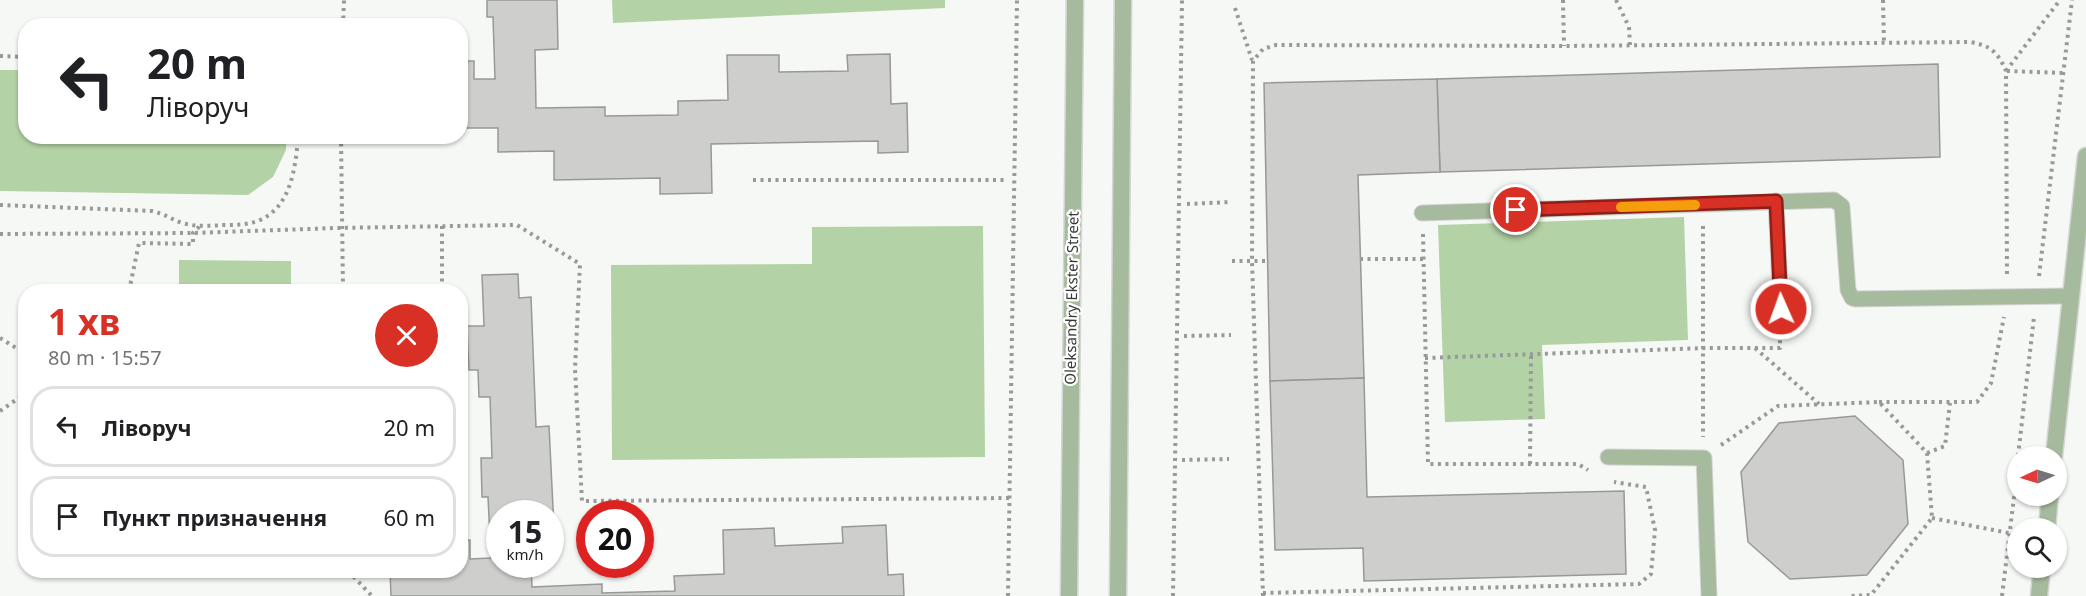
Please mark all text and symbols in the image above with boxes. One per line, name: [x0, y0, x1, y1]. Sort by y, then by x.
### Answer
text: 20 m: [147, 34, 247, 91]
icon: left: [48, 42, 126, 120]
text: Ліворуч: [147, 88, 249, 125]
pin: [1490, 184, 1541, 235]
icon: arrive: [1499, 193, 1532, 226]
street label: Oleksandry Ekster Street: [1059, 211, 1083, 385]
position arrow: [1749, 277, 1813, 341]
text: 1 хв: [48, 297, 120, 346]
button: close: [375, 304, 438, 367]
text: 80 m · 15:57: [48, 344, 162, 371]
icon: left: [51, 410, 84, 443]
text: Ліворуч: [102, 412, 192, 442]
text: 20 m: [384, 412, 435, 442]
north arrow: [2007, 446, 2067, 506]
map controls: [2007, 446, 2067, 578]
icon: arrive: [51, 500, 84, 533]
speed limit sign: 20: [576, 500, 654, 578]
text: Пункт призначення: [102, 502, 327, 532]
text: 60 m: [384, 502, 435, 532]
text: 15: [508, 511, 542, 552]
button: search: [2007, 518, 2067, 578]
text: km/h: [507, 544, 543, 564]

